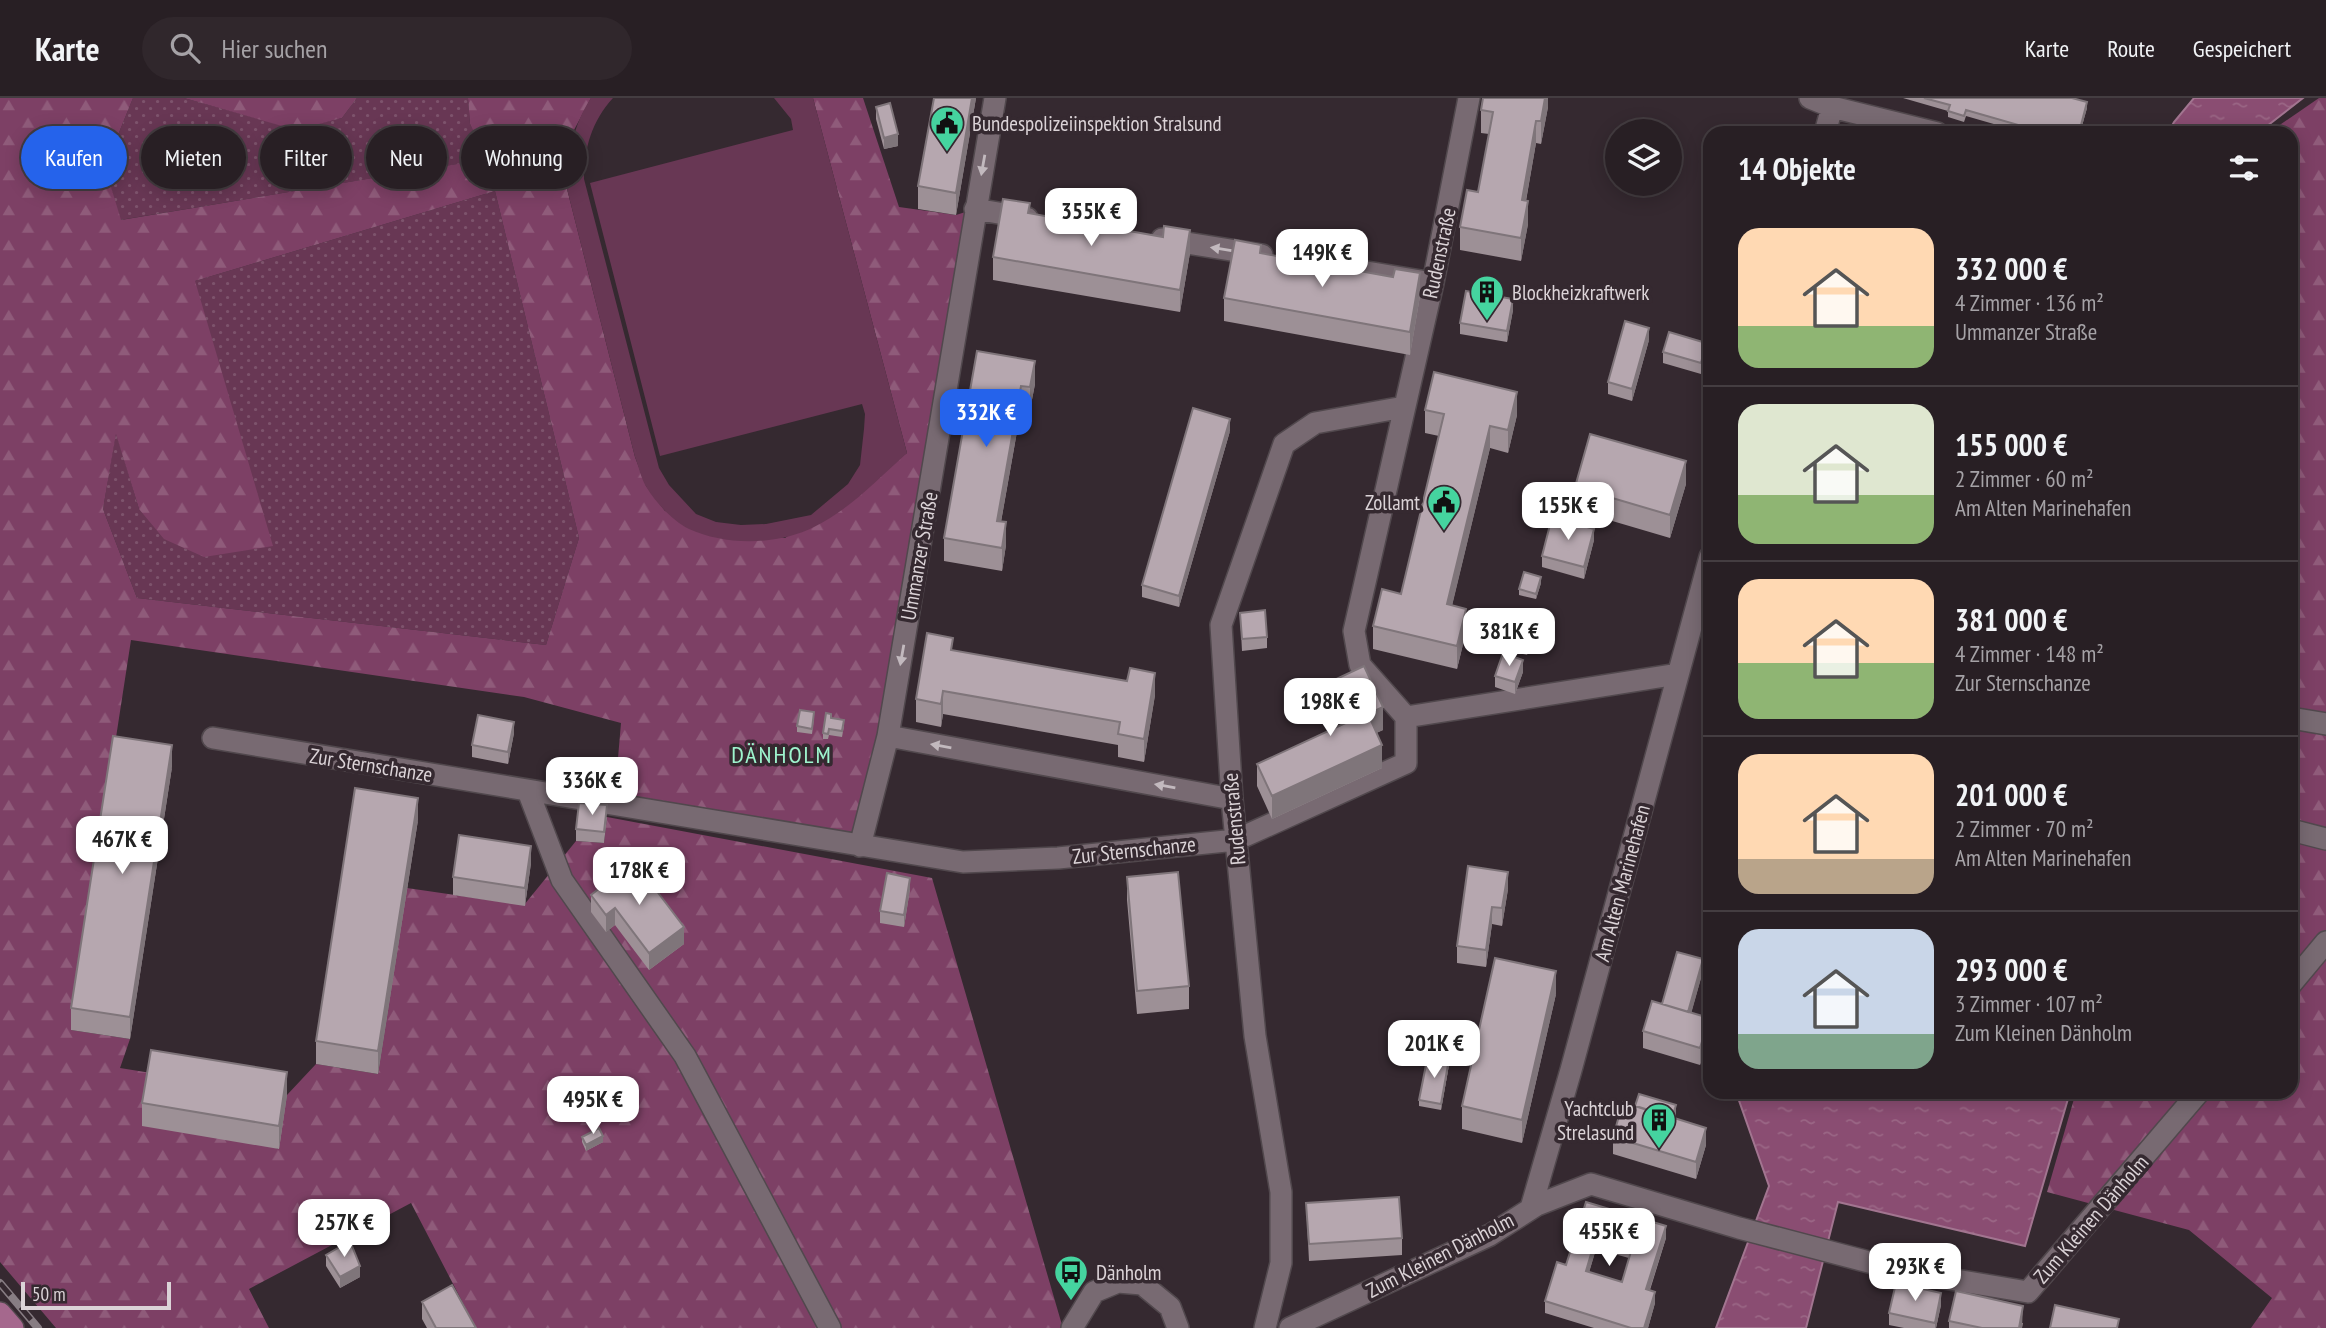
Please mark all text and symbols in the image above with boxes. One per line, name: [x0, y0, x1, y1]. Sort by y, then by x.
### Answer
search box: [142, 17, 632, 80]
text: Karte: [35, 27, 100, 70]
icon: search: [166, 29, 204, 67]
text: Hier suchen: [222, 32, 327, 65]
text: Karte: [2025, 33, 2069, 64]
text: Route: [2107, 33, 2155, 64]
text: Gespeichert: [2193, 33, 2291, 64]
public building icon: Bundespolizeiinspektion Stralsund: [928, 104, 966, 153]
place label: Bundespolizeiinspektion Stralsund: [972, 110, 1222, 137]
map controls: [1605, 119, 1682, 196]
button: layers: [1605, 119, 1682, 196]
chip: Kaufen: [21, 126, 127, 189]
chip: Mieten: [141, 126, 246, 189]
chip: Filter: [260, 126, 352, 189]
chip: Neu: [366, 126, 447, 189]
chip: Wohnung: [461, 126, 587, 189]
text: 14 Objekte: [1738, 149, 1856, 188]
icon: filters: [2225, 149, 2263, 187]
one-way arrow: [977, 154, 988, 176]
pin: 355K €: [1034, 188, 1148, 248]
text: 355K €: [1061, 196, 1121, 225]
street label: Rudenstraße: [1416, 205, 1462, 301]
pin: 149K €: [1265, 230, 1379, 289]
text: 149K €: [1292, 237, 1352, 266]
one-way arrow: [1209, 243, 1231, 254]
text: 332 000 €: [1955, 249, 2068, 288]
icon: home: [1794, 256, 1878, 340]
building icon: Blockheizkraftwerk: [1468, 273, 1506, 322]
place label: Blockheizkraftwerk: [1512, 279, 1650, 306]
text: 4 Zimmer · 136 m²: [1955, 288, 2104, 317]
text: Ummanzer Straße: [1955, 317, 2097, 346]
pin: 332K €: [929, 390, 1043, 449]
text: 332K €: [956, 397, 1016, 426]
text: 155 000 €: [1955, 425, 2068, 464]
icon: home: [1794, 432, 1878, 516]
text: 2 Zimmer · 60 m²: [1955, 464, 2093, 493]
pin: 155K €: [1511, 482, 1625, 542]
public building icon: Zollamt: [1425, 483, 1463, 532]
place label: Zollamt: [1365, 489, 1420, 516]
street label: Ummanzer Straße: [894, 490, 944, 622]
text: 155K €: [1538, 490, 1598, 519]
text: Am Alten Marinehafen: [1955, 493, 2131, 522]
text: 381 000 €: [1955, 600, 2068, 639]
icon: home: [1794, 607, 1878, 691]
pin: 381K €: [1452, 608, 1566, 668]
text: 381K €: [1479, 616, 1539, 645]
text: 4 Zimmer · 148 m²: [1955, 639, 2104, 668]
one-way arrow: [896, 645, 907, 667]
text: Zur Sternschanze: [1955, 668, 2091, 697]
pin: 198K €: [1273, 678, 1387, 738]
text: 198K €: [1300, 686, 1360, 715]
district label: DÄNHOLM: [731, 739, 833, 770]
one-way arrow: [930, 740, 952, 751]
street label: Zur Sternschanze: [308, 742, 434, 788]
pin: 336K €: [535, 758, 649, 817]
text: 336K €: [562, 765, 622, 794]
street label: Rudenstraße: [1217, 772, 1251, 866]
text: 201 000 €: [1955, 775, 2068, 814]
one-way arrow: [1154, 780, 1176, 791]
icon: home: [1794, 782, 1878, 866]
street label: Am Alten Marinehafen: [1588, 802, 1656, 964]
text: 2 Zimmer · 70 m²: [1955, 814, 2093, 843]
pin: 467K €: [65, 816, 179, 876]
text: 467K €: [92, 824, 152, 853]
street label: Zur Sternschanze: [1071, 830, 1197, 870]
text: Am Alten Marinehafen: [1955, 843, 2131, 872]
pin: 178K €: [582, 848, 696, 907]
text: 178K €: [609, 855, 669, 884]
text: 293 000 €: [1955, 950, 2068, 989]
icon: home: [1794, 957, 1878, 1041]
text: 3 Zimmer · 107 m²: [1955, 989, 2103, 1018]
text: Zum Kleinen Dänholm: [1955, 1018, 2132, 1047]
pin: 201K €: [1377, 1020, 1491, 1080]
text: 201K €: [1404, 1028, 1464, 1057]
pin: 495K €: [536, 1076, 650, 1136]
text: 495K €: [563, 1084, 623, 1113]
place label: Yachtclub Strelasund: [1557, 1095, 1634, 1146]
building icon: Yachtclub Strelasund: [1640, 1101, 1678, 1150]
street label: Zum Kleinen Dänholm: [2028, 1149, 2154, 1289]
pin: 257K €: [287, 1200, 401, 1259]
street label: Zum Kleinen Dänholm: [1362, 1206, 1518, 1304]
text: 257K €: [314, 1207, 374, 1236]
pin: 455K €: [1552, 1208, 1666, 1268]
text: 455K €: [1579, 1216, 1639, 1245]
pin: 293K €: [1858, 1244, 1972, 1303]
text: 293K €: [1885, 1251, 1945, 1280]
bus stop icon: Dänholm: [1052, 1253, 1090, 1302]
place label: Dänholm: [1096, 1259, 1162, 1286]
scale bar: [21, 1279, 172, 1311]
text: 50 m: [32, 1282, 66, 1306]

